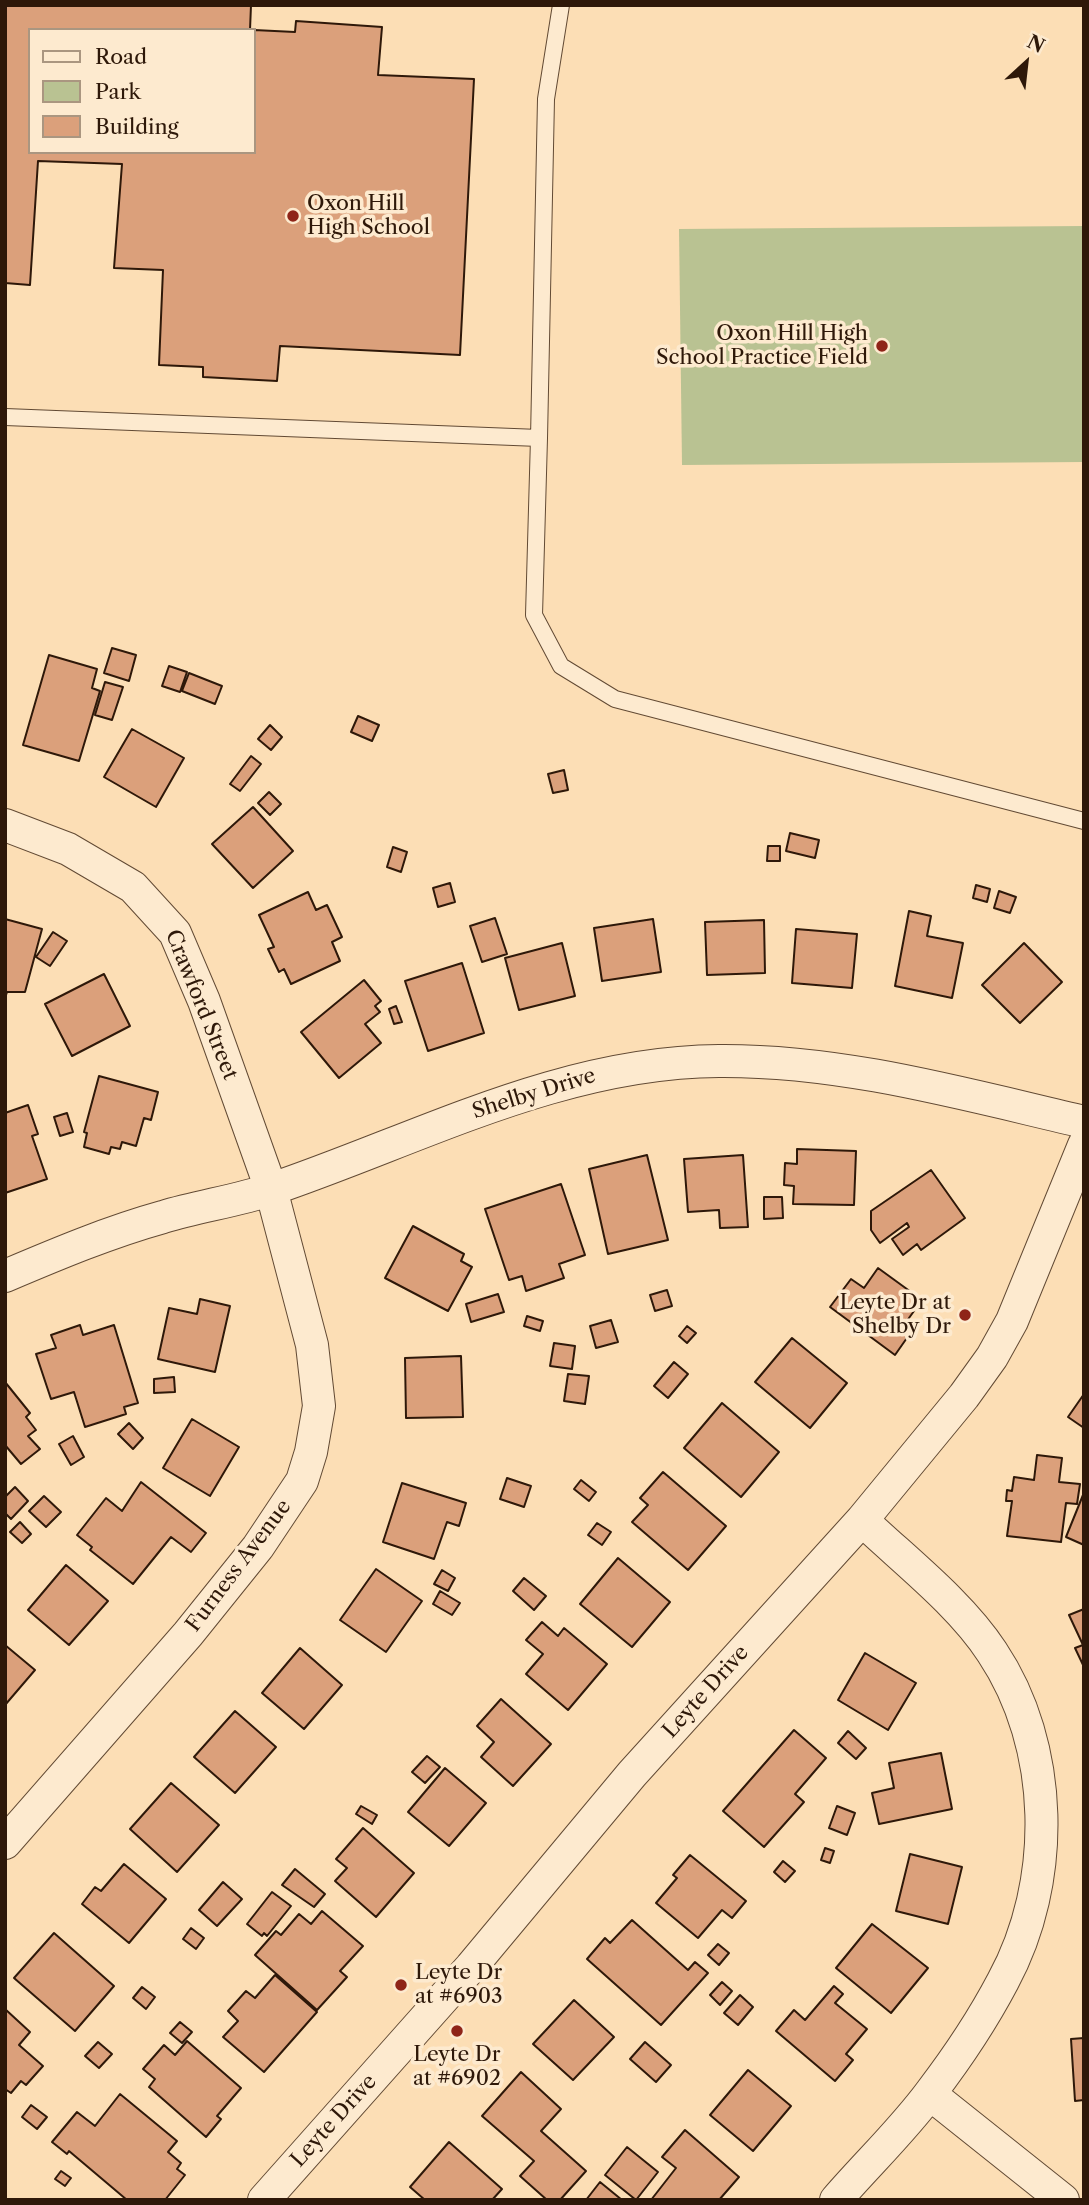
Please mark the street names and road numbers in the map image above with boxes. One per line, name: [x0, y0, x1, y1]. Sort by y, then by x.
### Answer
street label: Crawford Street: [159, 926, 243, 1084]
street label: Shelby Drive: [469, 1063, 599, 1125]
street label: Furness Avenue: [181, 1495, 297, 1637]
street label: Leyte Drive: [658, 1640, 754, 1744]
street label: Leyte Drive: [286, 2069, 382, 2173]

